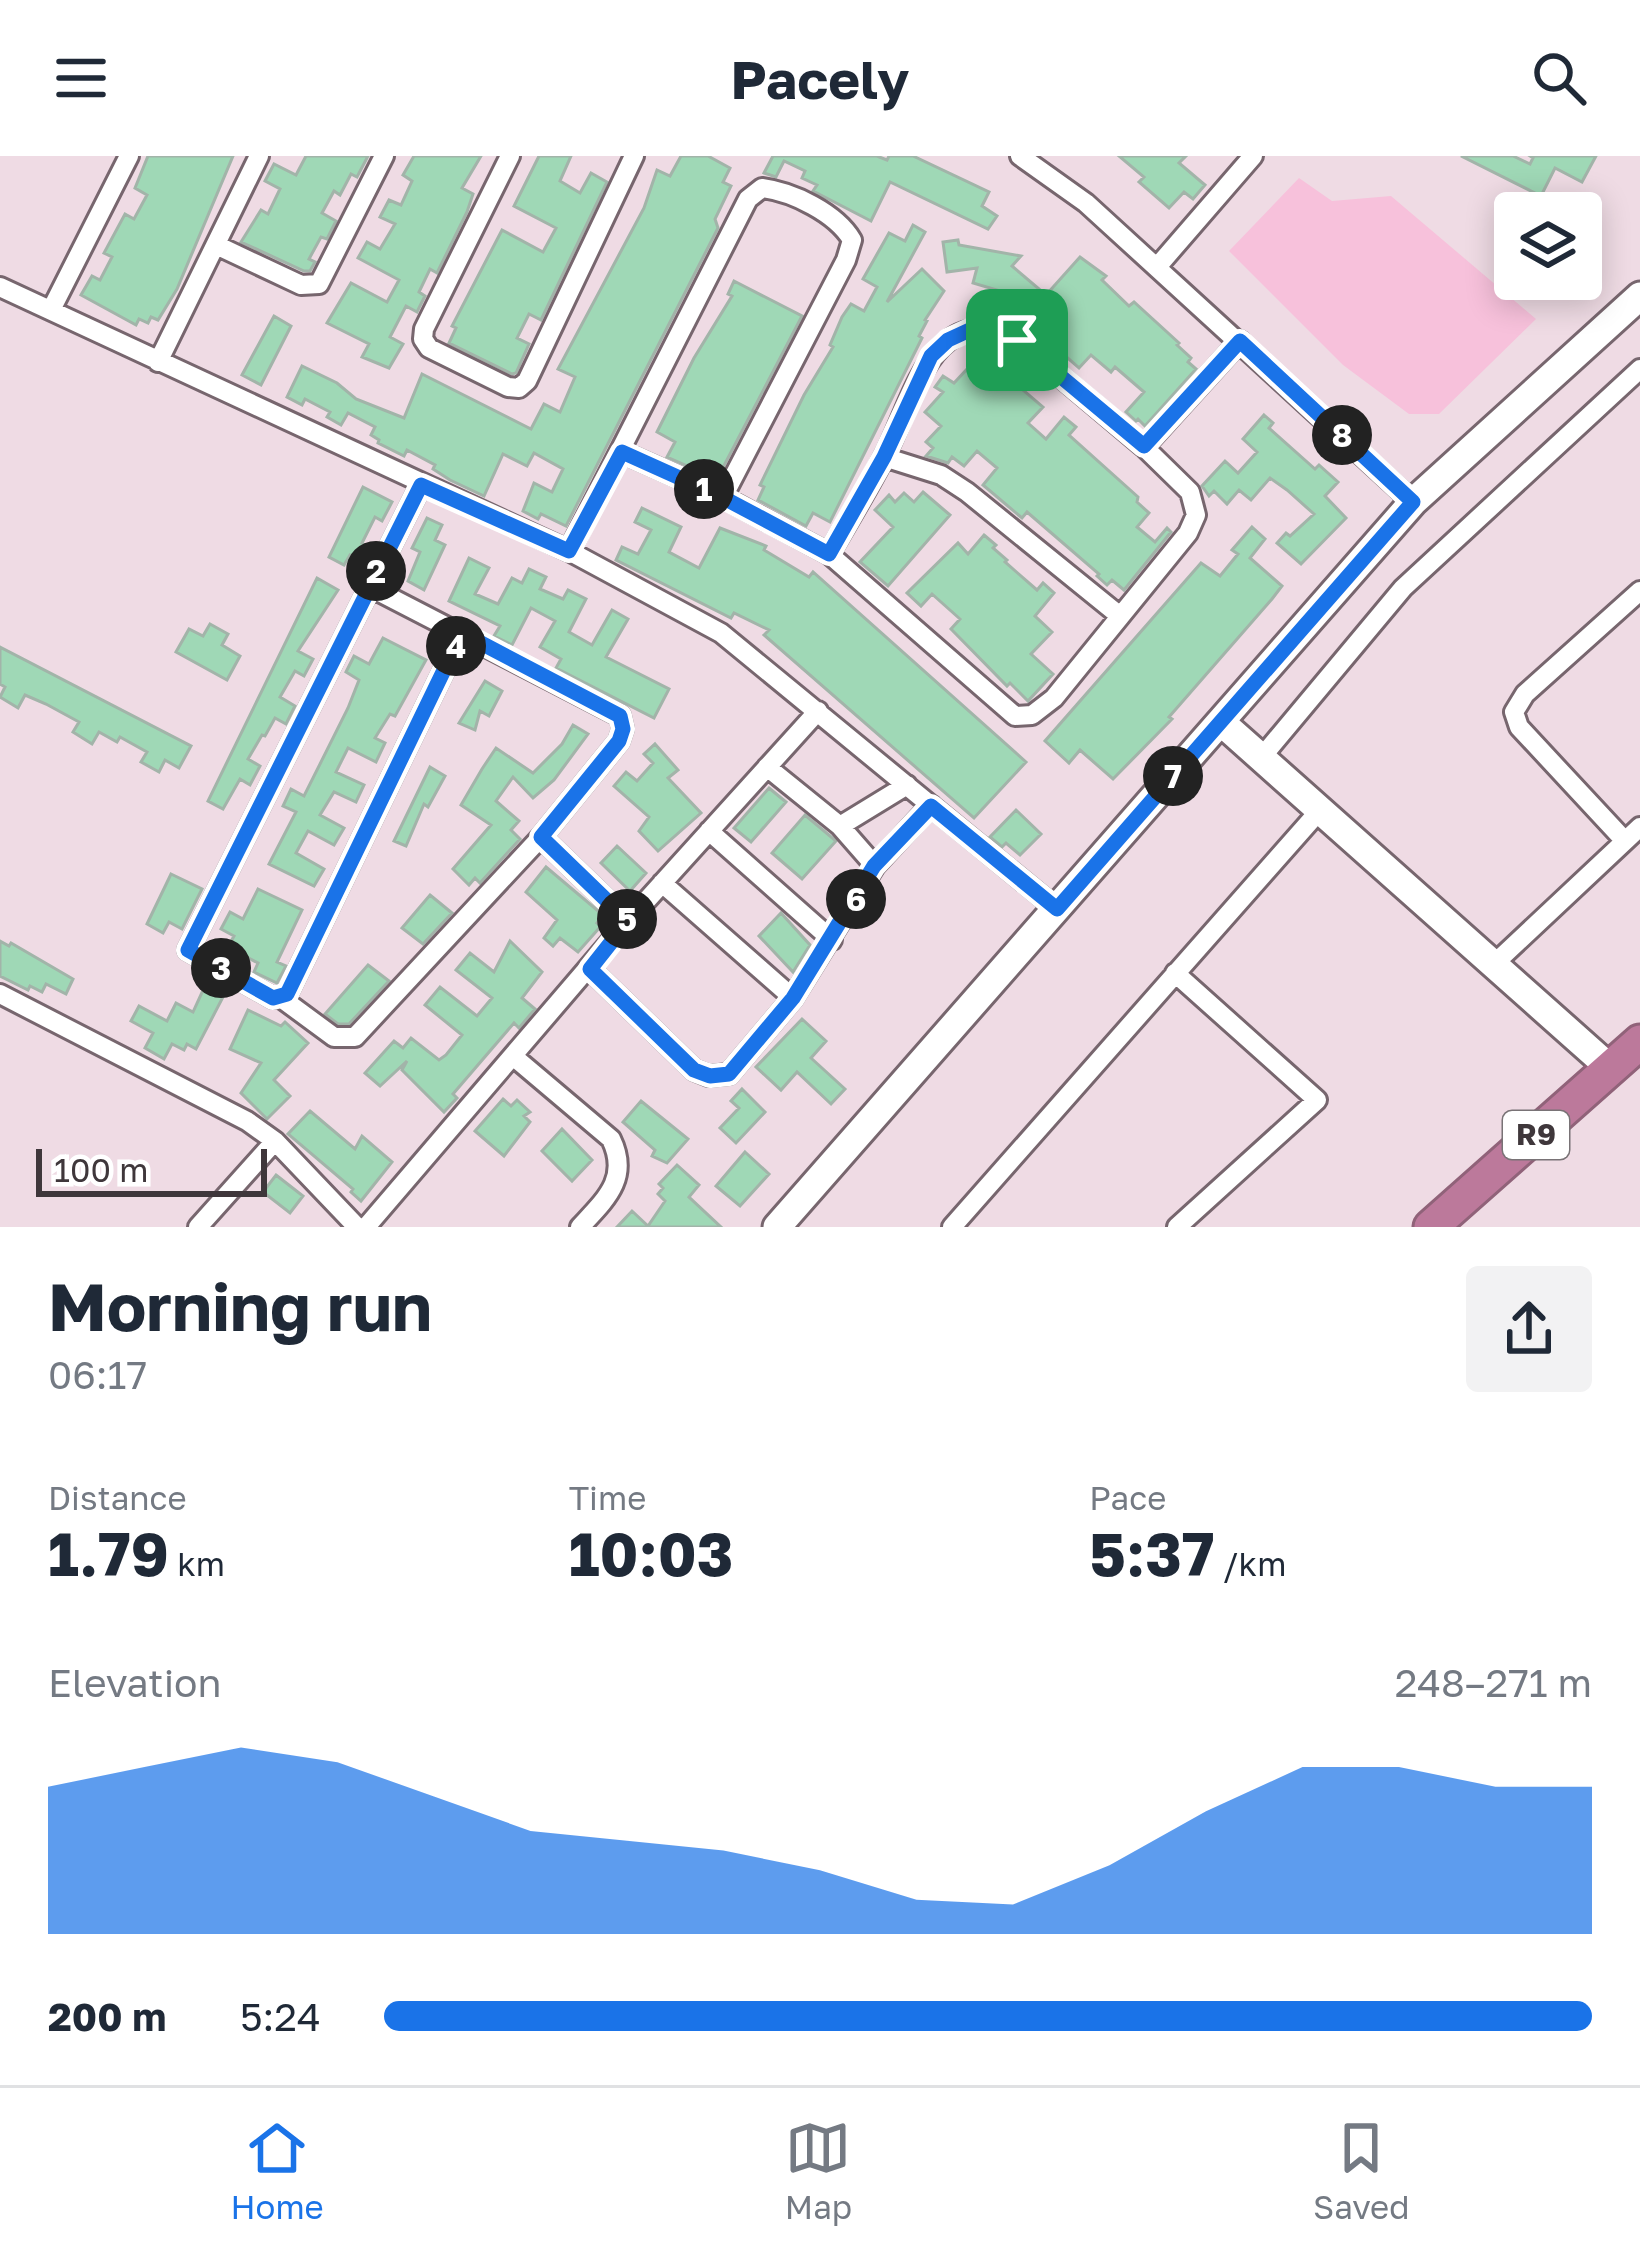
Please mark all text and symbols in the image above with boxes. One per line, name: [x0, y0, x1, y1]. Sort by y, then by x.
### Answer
icon: menu: [48, 45, 114, 111]
icon: search: [1526, 45, 1592, 111]
text: Pacely: [730, 46, 910, 111]
map controls: [1494, 192, 1602, 300]
button: layers: [1494, 192, 1602, 300]
pin: [966, 289, 1068, 391]
icon: arrive: [984, 307, 1050, 373]
pin: 8: [1312, 405, 1372, 465]
text: 8: [1331, 415, 1353, 454]
pin: 1: [674, 459, 734, 519]
text: 1: [696, 469, 713, 508]
pin: 2: [346, 541, 406, 601]
text: 2: [366, 551, 386, 590]
pin: 4: [426, 616, 486, 676]
text: 4: [446, 626, 466, 665]
pin: 7: [1143, 746, 1203, 806]
text: 7: [1164, 756, 1182, 795]
pin: 6: [826, 869, 886, 929]
text: 6: [846, 879, 866, 918]
pin: 5: [597, 889, 657, 949]
text: 5: [617, 899, 637, 938]
pin: 3: [191, 938, 251, 998]
text: 3: [211, 948, 231, 987]
road number: R9: [1503, 1111, 1569, 1159]
scale bar: [36, 1143, 267, 1196]
text: 100 m: [54, 1150, 148, 1189]
text: Morning run: [48, 1266, 432, 1346]
button: share: [1466, 1266, 1592, 1392]
text: 06:17: [48, 1351, 147, 1398]
text: Distance: [48, 1478, 187, 1517]
text: Time: [569, 1478, 646, 1517]
text: Pace: [1089, 1478, 1166, 1517]
text: 1.79: [48, 1517, 169, 1589]
text: 10:03: [569, 1517, 733, 1589]
text: 5:37: [1089, 1517, 1214, 1589]
text: km: [169, 1544, 225, 1583]
text: /km: [1214, 1544, 1286, 1583]
text: Elevation: [48, 1659, 221, 1706]
text: 248–271 m: [1395, 1659, 1592, 1706]
text: 200 m: [48, 1993, 166, 2040]
text: 5:24: [240, 1993, 321, 2040]
tab: Home: [231, 2115, 324, 2226]
tab: Map: [785, 2115, 852, 2226]
tab: Saved: [1313, 2115, 1409, 2226]

